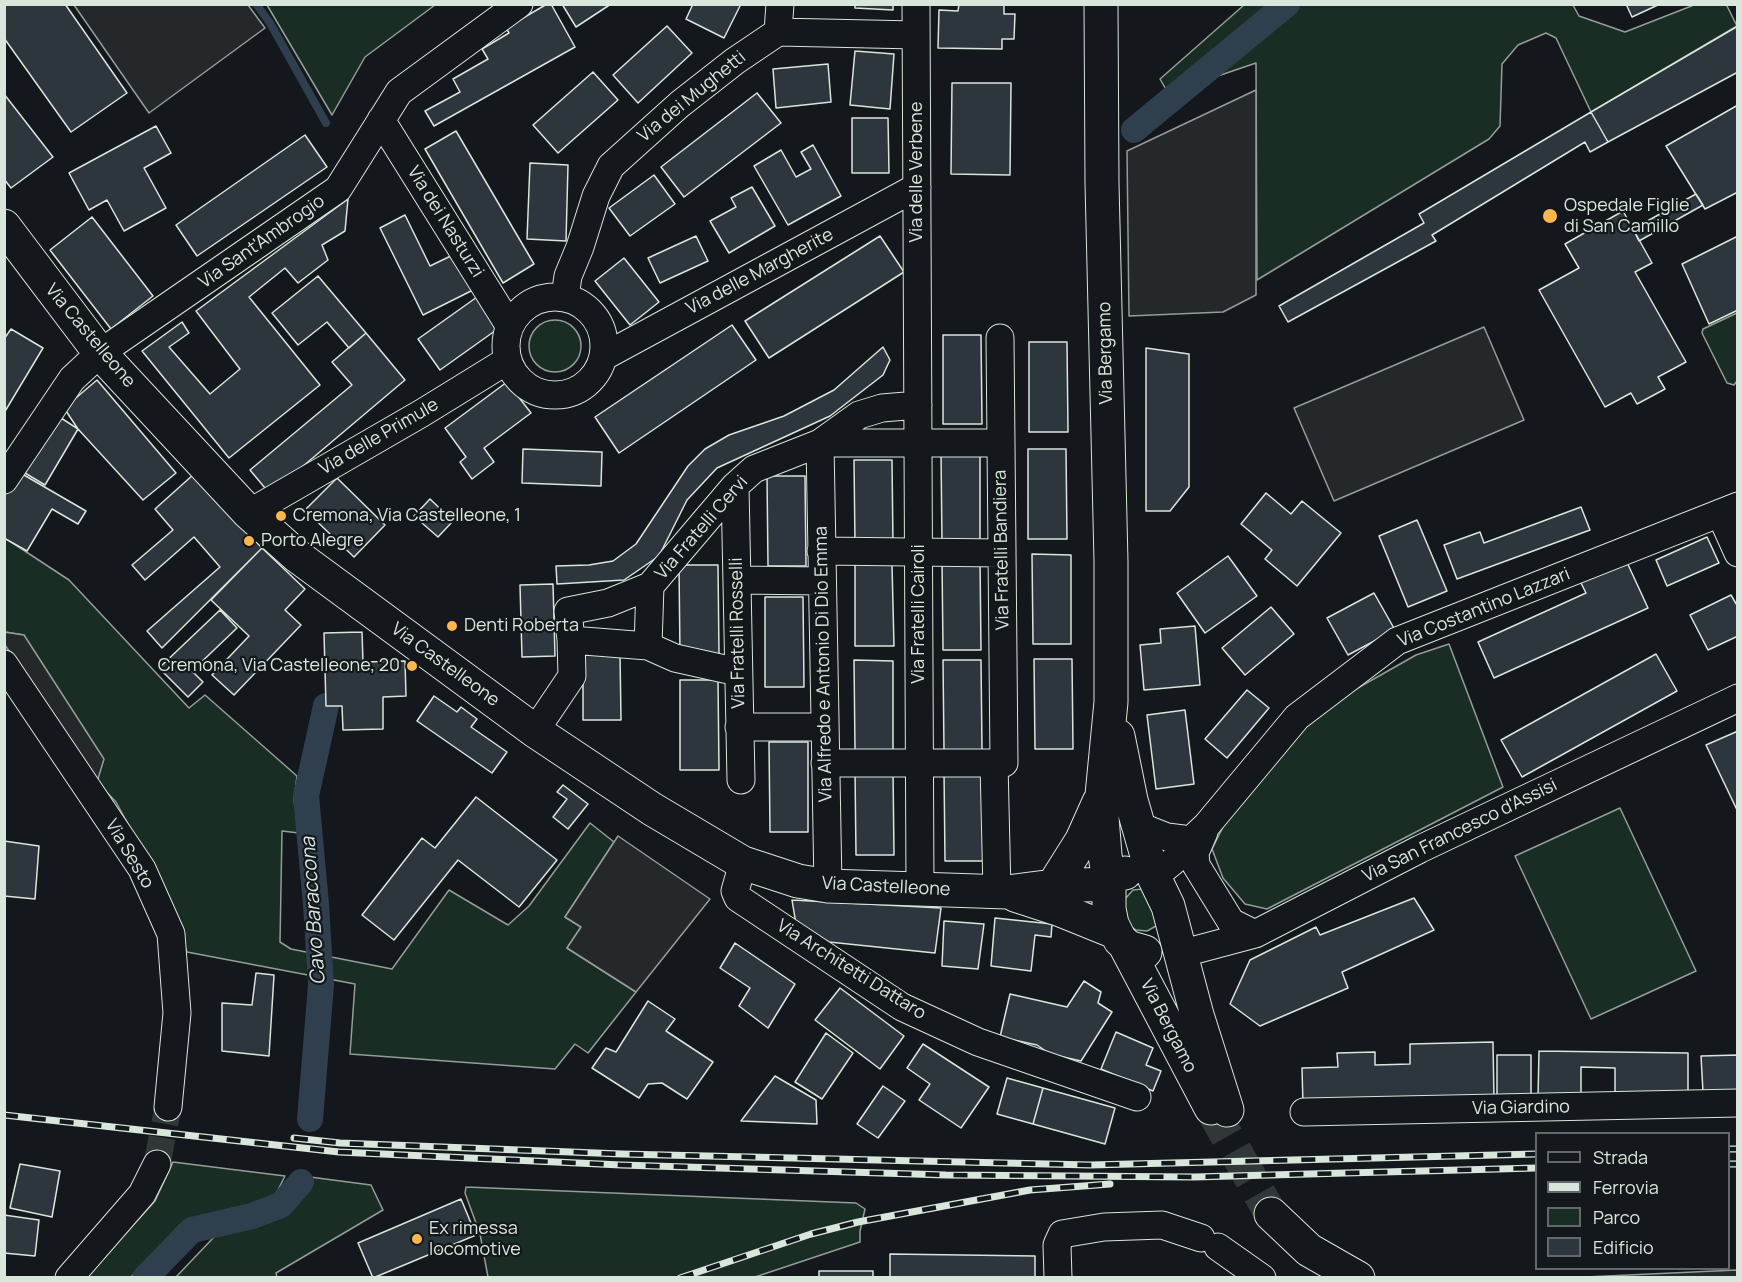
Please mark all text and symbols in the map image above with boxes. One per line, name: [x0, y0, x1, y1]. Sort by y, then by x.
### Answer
street label: Via dei Mughetti: [634, 47, 750, 147]
street label: Via delle Verbene: [906, 102, 928, 242]
street label: Via dei Nasturzi: [402, 162, 488, 282]
street label: Via Sant'Ambrogio: [195, 190, 329, 294]
place label: Ospedale Figlie di San Camillo: [1564, 195, 1689, 238]
marker: Ospedale Figlie di San Camillo: [1541, 207, 1559, 225]
street label: Via delle Margherite: [683, 224, 837, 320]
street label: Via Castelleone: [40, 280, 140, 392]
street label: Via Bergamo: [1094, 302, 1118, 404]
street label: Via delle Primule: [315, 394, 443, 480]
street label: Via Fratelli Bandiera: [990, 470, 1014, 630]
street label: Via Fratelli Cervi: [651, 472, 753, 584]
place label: Cremona, Via Castelleone, 1: [293, 505, 521, 527]
marker: Cremona, Via Castelleone, 1: [274, 509, 288, 523]
street label: Via Alfredo e Antonio Di Dio Emma: [811, 526, 837, 802]
place label: Porto Alegre: [261, 530, 364, 552]
marker: Porto Alegre: [242, 534, 256, 548]
street label: Via Fratelli Cairoli: [908, 544, 930, 684]
street label: Via Fratelli Rosselli: [726, 557, 750, 709]
street label: Via Costantino Lazzari: [1395, 564, 1573, 652]
place label: Denti Roberta: [464, 615, 579, 637]
street label: Via Castelleone: [387, 618, 503, 712]
marker: Denti Roberta: [445, 619, 459, 633]
place label: Cremona, Via Castelleone, 20: [158, 655, 400, 677]
marker: Cremona, Via Castelleone, 20: [405, 659, 419, 673]
street label: Via San Francesco d'Assisi: [1359, 774, 1561, 888]
street label: Via Sesto: [100, 815, 158, 893]
water label: Cavo Baraccona: [297, 836, 331, 986]
street label: Via Castelleone: [821, 873, 951, 901]
street label: Via Architetti Dattaro: [772, 915, 930, 1025]
street label: Via Bergamo: [1135, 975, 1201, 1077]
street label: Via Giardino: [1472, 1096, 1570, 1120]
legend: [1535, 1132, 1730, 1270]
text: Strada: [1593, 1145, 1648, 1169]
text: Ferrovia: [1593, 1175, 1659, 1199]
text: Parco: [1593, 1205, 1640, 1229]
place label: Ex rimessa locomotive: [429, 1218, 521, 1260]
marker: Ex rimessa locomotive: [410, 1232, 424, 1246]
text: Edificio: [1593, 1235, 1654, 1259]

